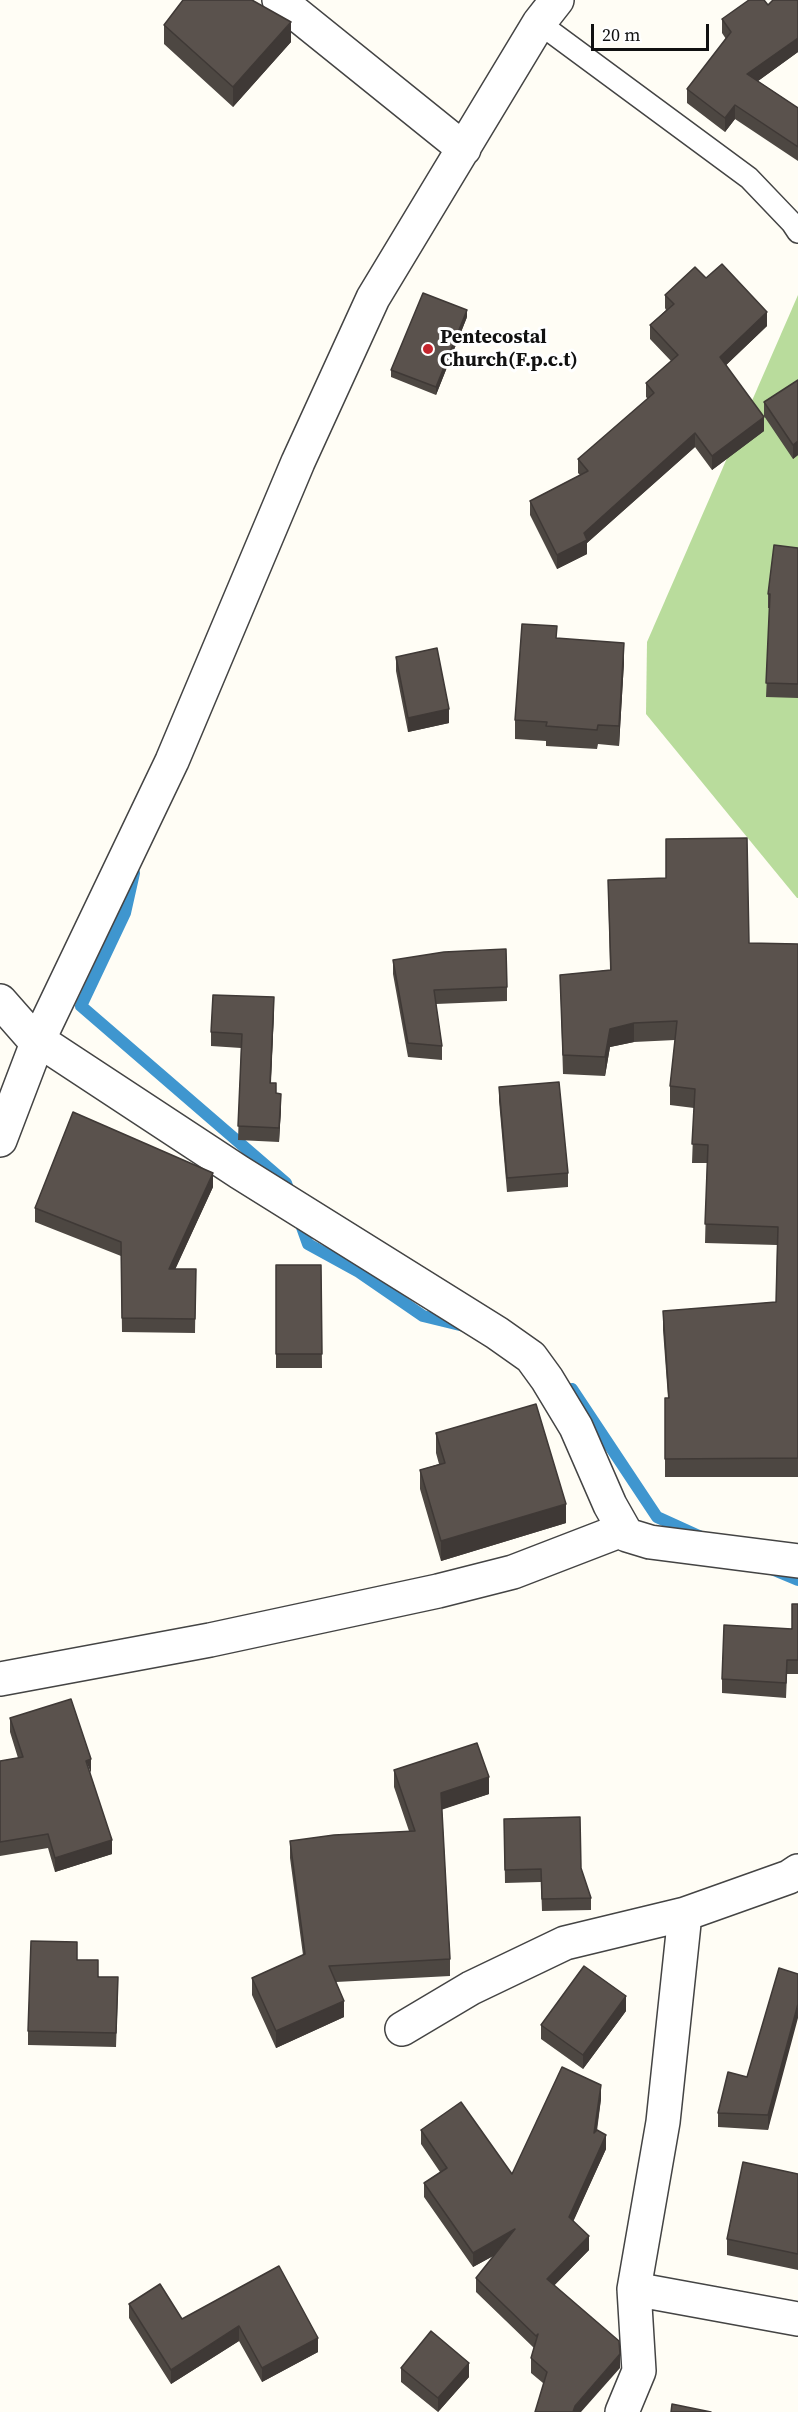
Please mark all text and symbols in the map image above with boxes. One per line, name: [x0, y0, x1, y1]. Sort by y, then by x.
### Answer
scale bar: [594, 12, 712, 50]
text: 20 m: [602, 22, 640, 47]
place label: Pentecostal Church(F.p.c.t): [440, 326, 578, 373]
marker: Pentecostal Church(F.p.c.t): [421, 342, 435, 356]

